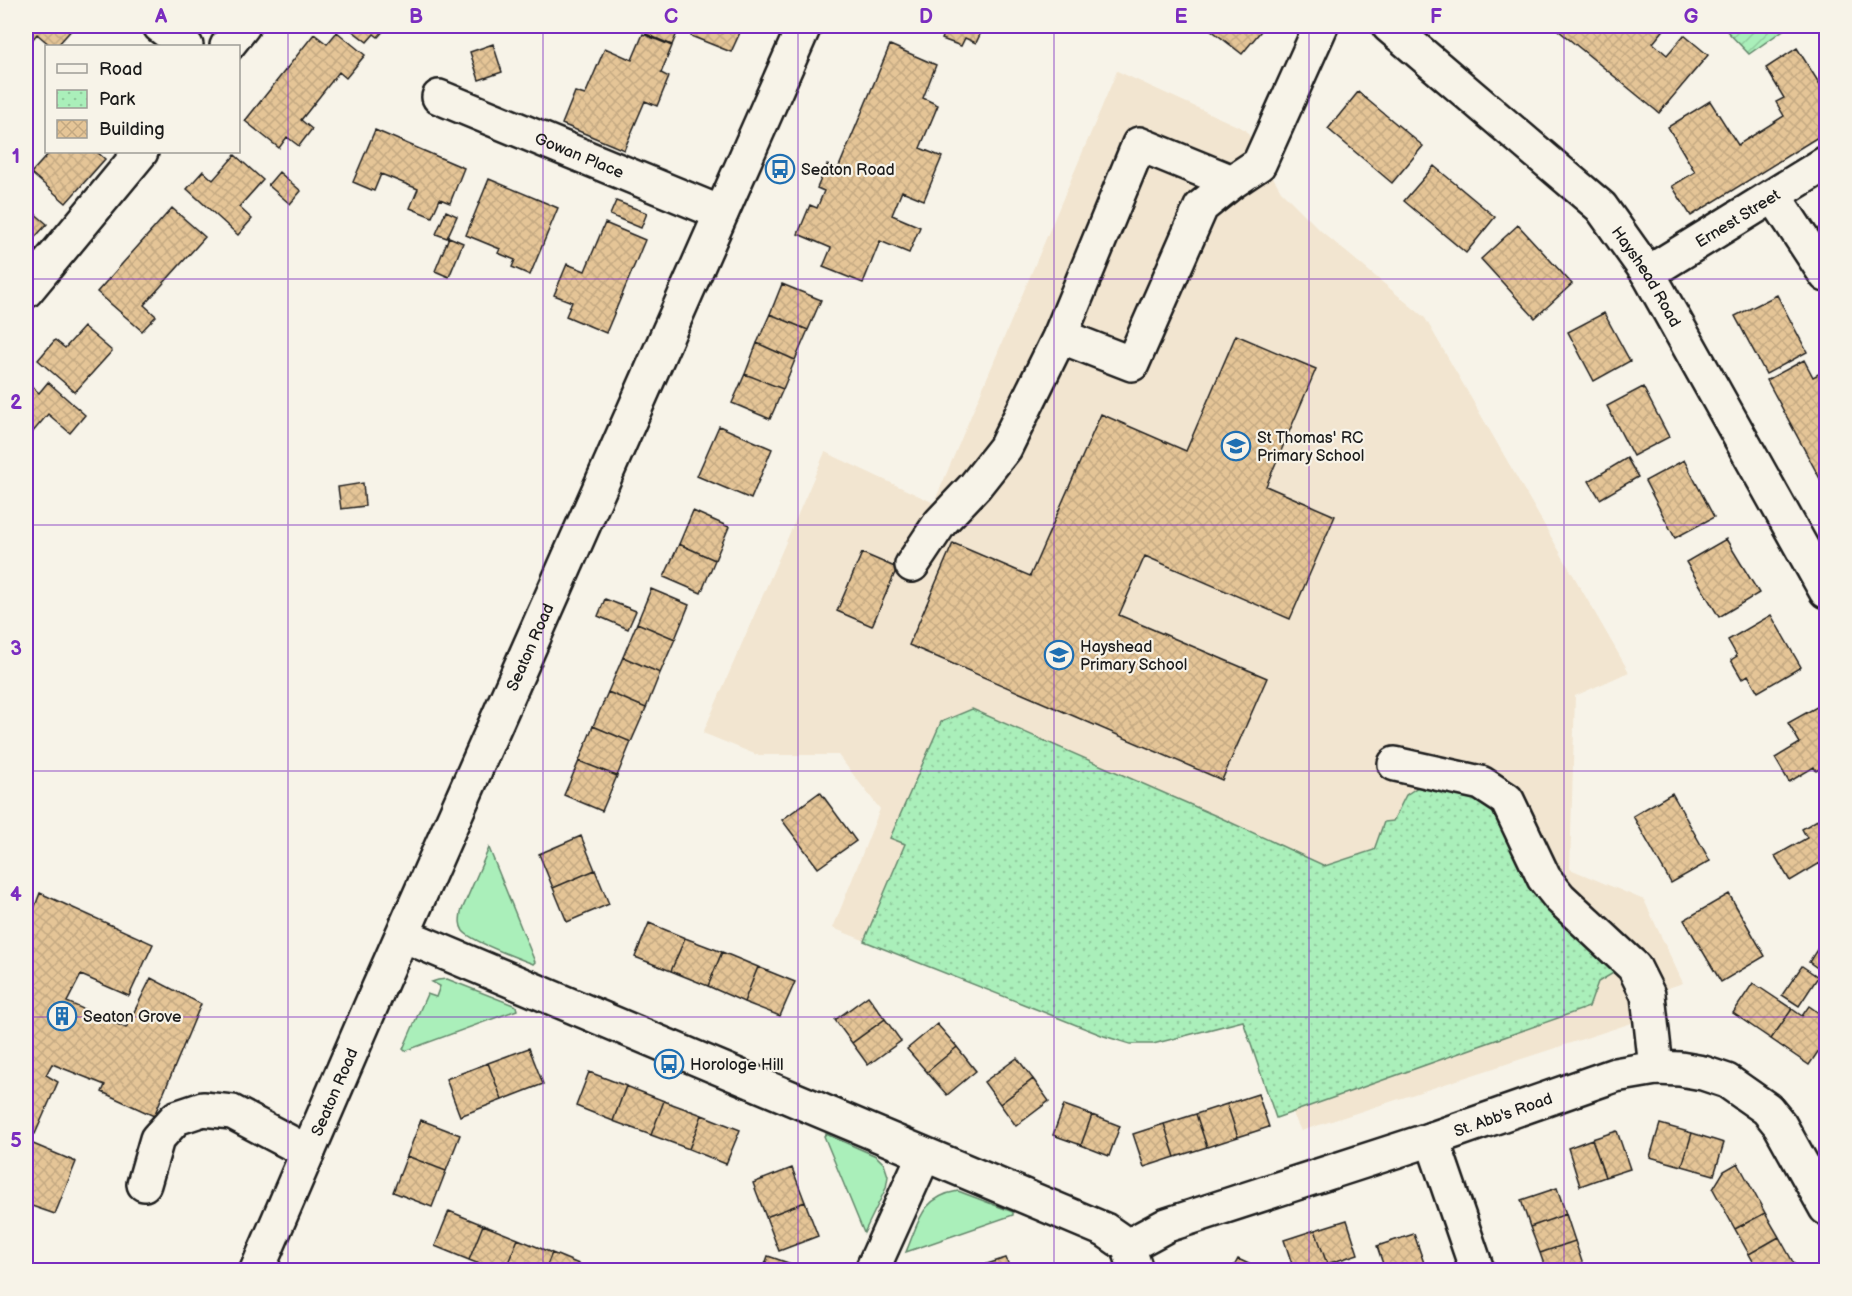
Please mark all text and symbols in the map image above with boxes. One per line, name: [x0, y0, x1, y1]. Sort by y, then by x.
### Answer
text: A: [154, 5, 168, 29]
text: B: [409, 5, 423, 29]
text: C: [664, 5, 678, 29]
text: D: [919, 5, 933, 29]
text: E: [1175, 5, 1188, 29]
text: F: [1430, 5, 1442, 29]
text: G: [1684, 5, 1699, 29]
legend: [45, 45, 240, 153]
text: Road: [99, 59, 143, 80]
text: Park: [99, 89, 135, 110]
text: Building: [99, 119, 165, 140]
street label: Gowan Place: [532, 129, 627, 183]
text: 1: [12, 145, 20, 169]
bus stop icon: Seaton Road: [764, 153, 796, 185]
place label: Seaton Road: [801, 161, 895, 180]
street label: Ernest Street: [1692, 186, 1784, 252]
street label: Hayshead Road: [1607, 223, 1684, 331]
text: 2: [10, 391, 22, 415]
place label: St Thomas' RC Primary School: [1257, 429, 1364, 466]
school or university icon: St Thomas' RC Primary School: [1220, 430, 1252, 462]
street label: Seaton Road: [503, 601, 559, 694]
text: 3: [10, 637, 22, 661]
place label: Hayshead Primary School: [1080, 638, 1187, 675]
school or university icon: Hayshead Primary School: [1043, 639, 1075, 671]
text: 4: [10, 883, 22, 907]
building icon: Seaton Grove: [46, 1000, 78, 1032]
place label: Seaton Grove: [83, 1008, 182, 1027]
street label: Seaton Road: [308, 1046, 363, 1139]
bus stop icon: Horologe Hill: [653, 1048, 685, 1080]
place label: Horologe Hill: [690, 1056, 784, 1075]
street label: St. Abb's Road: [1452, 1090, 1555, 1142]
text: 5: [10, 1129, 22, 1153]

